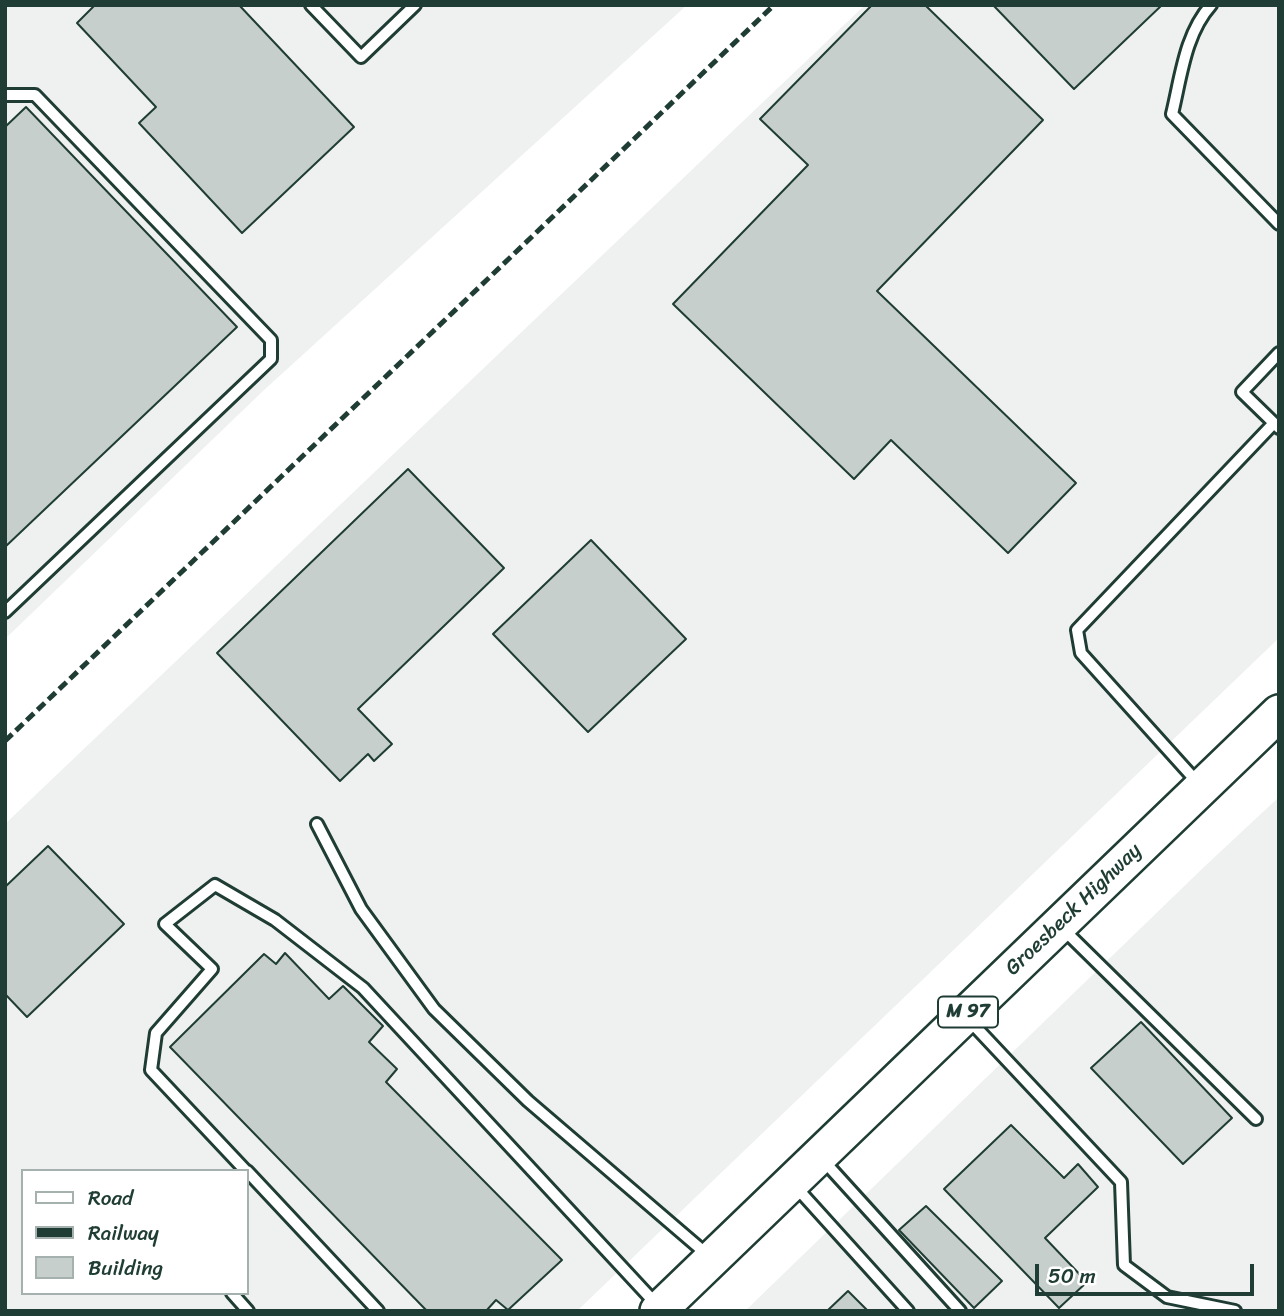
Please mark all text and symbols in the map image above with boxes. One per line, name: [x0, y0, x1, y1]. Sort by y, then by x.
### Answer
street label: Groesbeck Highway: [1001, 839, 1147, 981]
road number: M 97: [938, 996, 998, 1028]
legend: [21, 1169, 248, 1295]
text: Road: [88, 1179, 133, 1217]
text: Railway: [88, 1214, 159, 1252]
text: Building: [88, 1249, 163, 1287]
scale bar: [1039, 1250, 1258, 1294]
text: 50 m: [1048, 1257, 1096, 1295]

